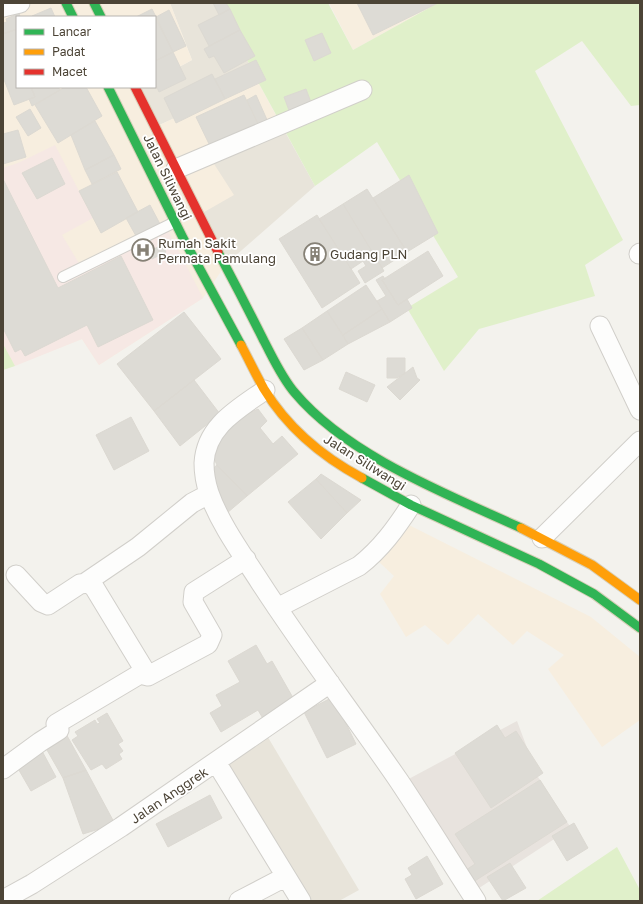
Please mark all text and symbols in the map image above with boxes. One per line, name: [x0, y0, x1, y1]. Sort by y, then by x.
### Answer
legend: [16, 16, 156, 88]
text: Lancar: [52, 24, 91, 39]
text: Padat: [52, 44, 86, 59]
text: Macet: [52, 64, 88, 79]
street label: Jalan Siliwangi: [140, 131, 196, 223]
place label: Rumah Sakit Permata Pamulang: [158, 235, 276, 266]
hospital icon: Rumah Sakit Permata Pamulang: [130, 237, 156, 263]
building icon: Gudang PLN: [302, 241, 328, 267]
place label: Gudang PLN: [330, 246, 407, 262]
street label: Jalan Siliwangi: [321, 430, 409, 494]
street label: Jalan Anggrek: [127, 763, 211, 827]

